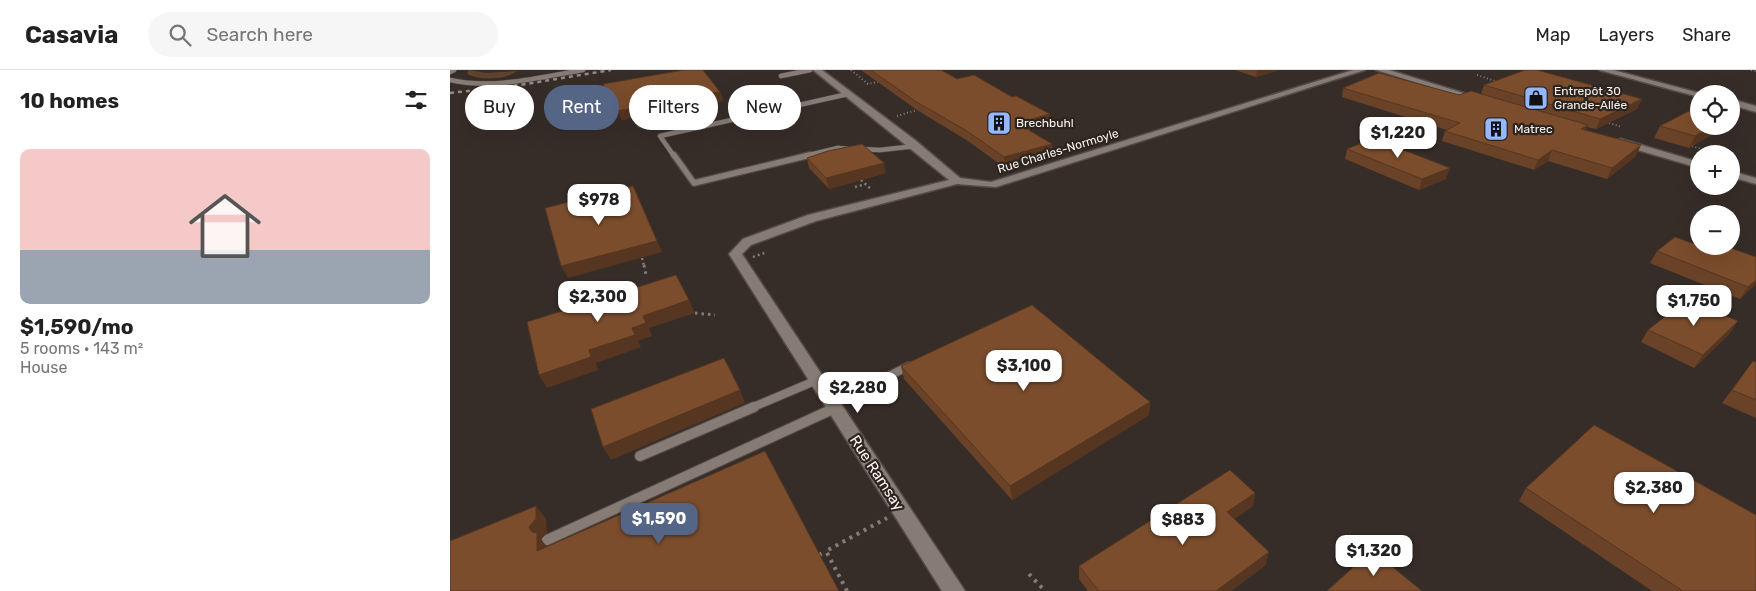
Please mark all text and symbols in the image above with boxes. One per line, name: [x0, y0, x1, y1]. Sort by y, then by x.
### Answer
search box: [148, 12, 498, 57]
text: Casavia: [25, 21, 118, 49]
icon: search: [166, 21, 194, 49]
text: Search here: [206, 23, 313, 46]
text: Map: [1536, 24, 1571, 46]
text: Layers: [1599, 24, 1654, 46]
text: Share: [1682, 24, 1731, 46]
place label: Entrepôt 30 Grande-Allée: [1554, 84, 1628, 112]
chip: Buy: [465, 85, 534, 130]
chip: Rent: [544, 85, 619, 130]
chip: Filters: [629, 85, 718, 130]
chip: New: [728, 85, 801, 130]
shop icon: Entrepôt 30 Grande-Allée: [1523, 85, 1549, 111]
map controls: [1690, 85, 1740, 255]
button: locate: [1690, 85, 1740, 135]
icon: filters: [402, 86, 430, 114]
text: 10 homes: [20, 88, 119, 113]
building icon: Brechbuhl: [986, 110, 1012, 136]
place label: Brechbuhl: [1016, 116, 1074, 130]
pin: $1,220: [1357, 116, 1439, 159]
building icon: Matrec: [1483, 116, 1509, 142]
place label: Matrec: [1514, 122, 1553, 136]
text: $1,220: [1371, 123, 1425, 142]
street label: Rue Charles-Normoyle: [996, 126, 1121, 176]
button: +: [1690, 145, 1740, 195]
icon: home: [180, 181, 270, 271]
pin: $978: [569, 184, 629, 226]
text: $978: [579, 190, 619, 209]
button: −: [1690, 205, 1740, 255]
pin: $2,300: [557, 280, 639, 323]
pin: $1,750: [1653, 284, 1735, 327]
text: $2,300: [569, 287, 627, 306]
text: $1,750: [1668, 291, 1720, 310]
text: $1,590/mo: [20, 314, 133, 339]
text: 5 rooms · 143 m²: [20, 339, 143, 358]
pin: $3,100: [983, 350, 1065, 392]
text: $3,100: [997, 356, 1051, 375]
text: House: [20, 358, 67, 377]
pin: $2,280: [817, 372, 899, 414]
text: $2,280: [829, 378, 887, 397]
street label: Rue Ramsay: [846, 432, 908, 514]
pin: $2,380: [1613, 472, 1695, 514]
text: $2,380: [1625, 478, 1683, 497]
pin: $1,590: [618, 502, 700, 545]
pin: $883: [1153, 504, 1213, 546]
text: $1,590: [632, 509, 686, 528]
text: $883: [1162, 510, 1204, 529]
pin: $1,320: [1333, 534, 1415, 577]
text: $1,320: [1347, 541, 1401, 560]

